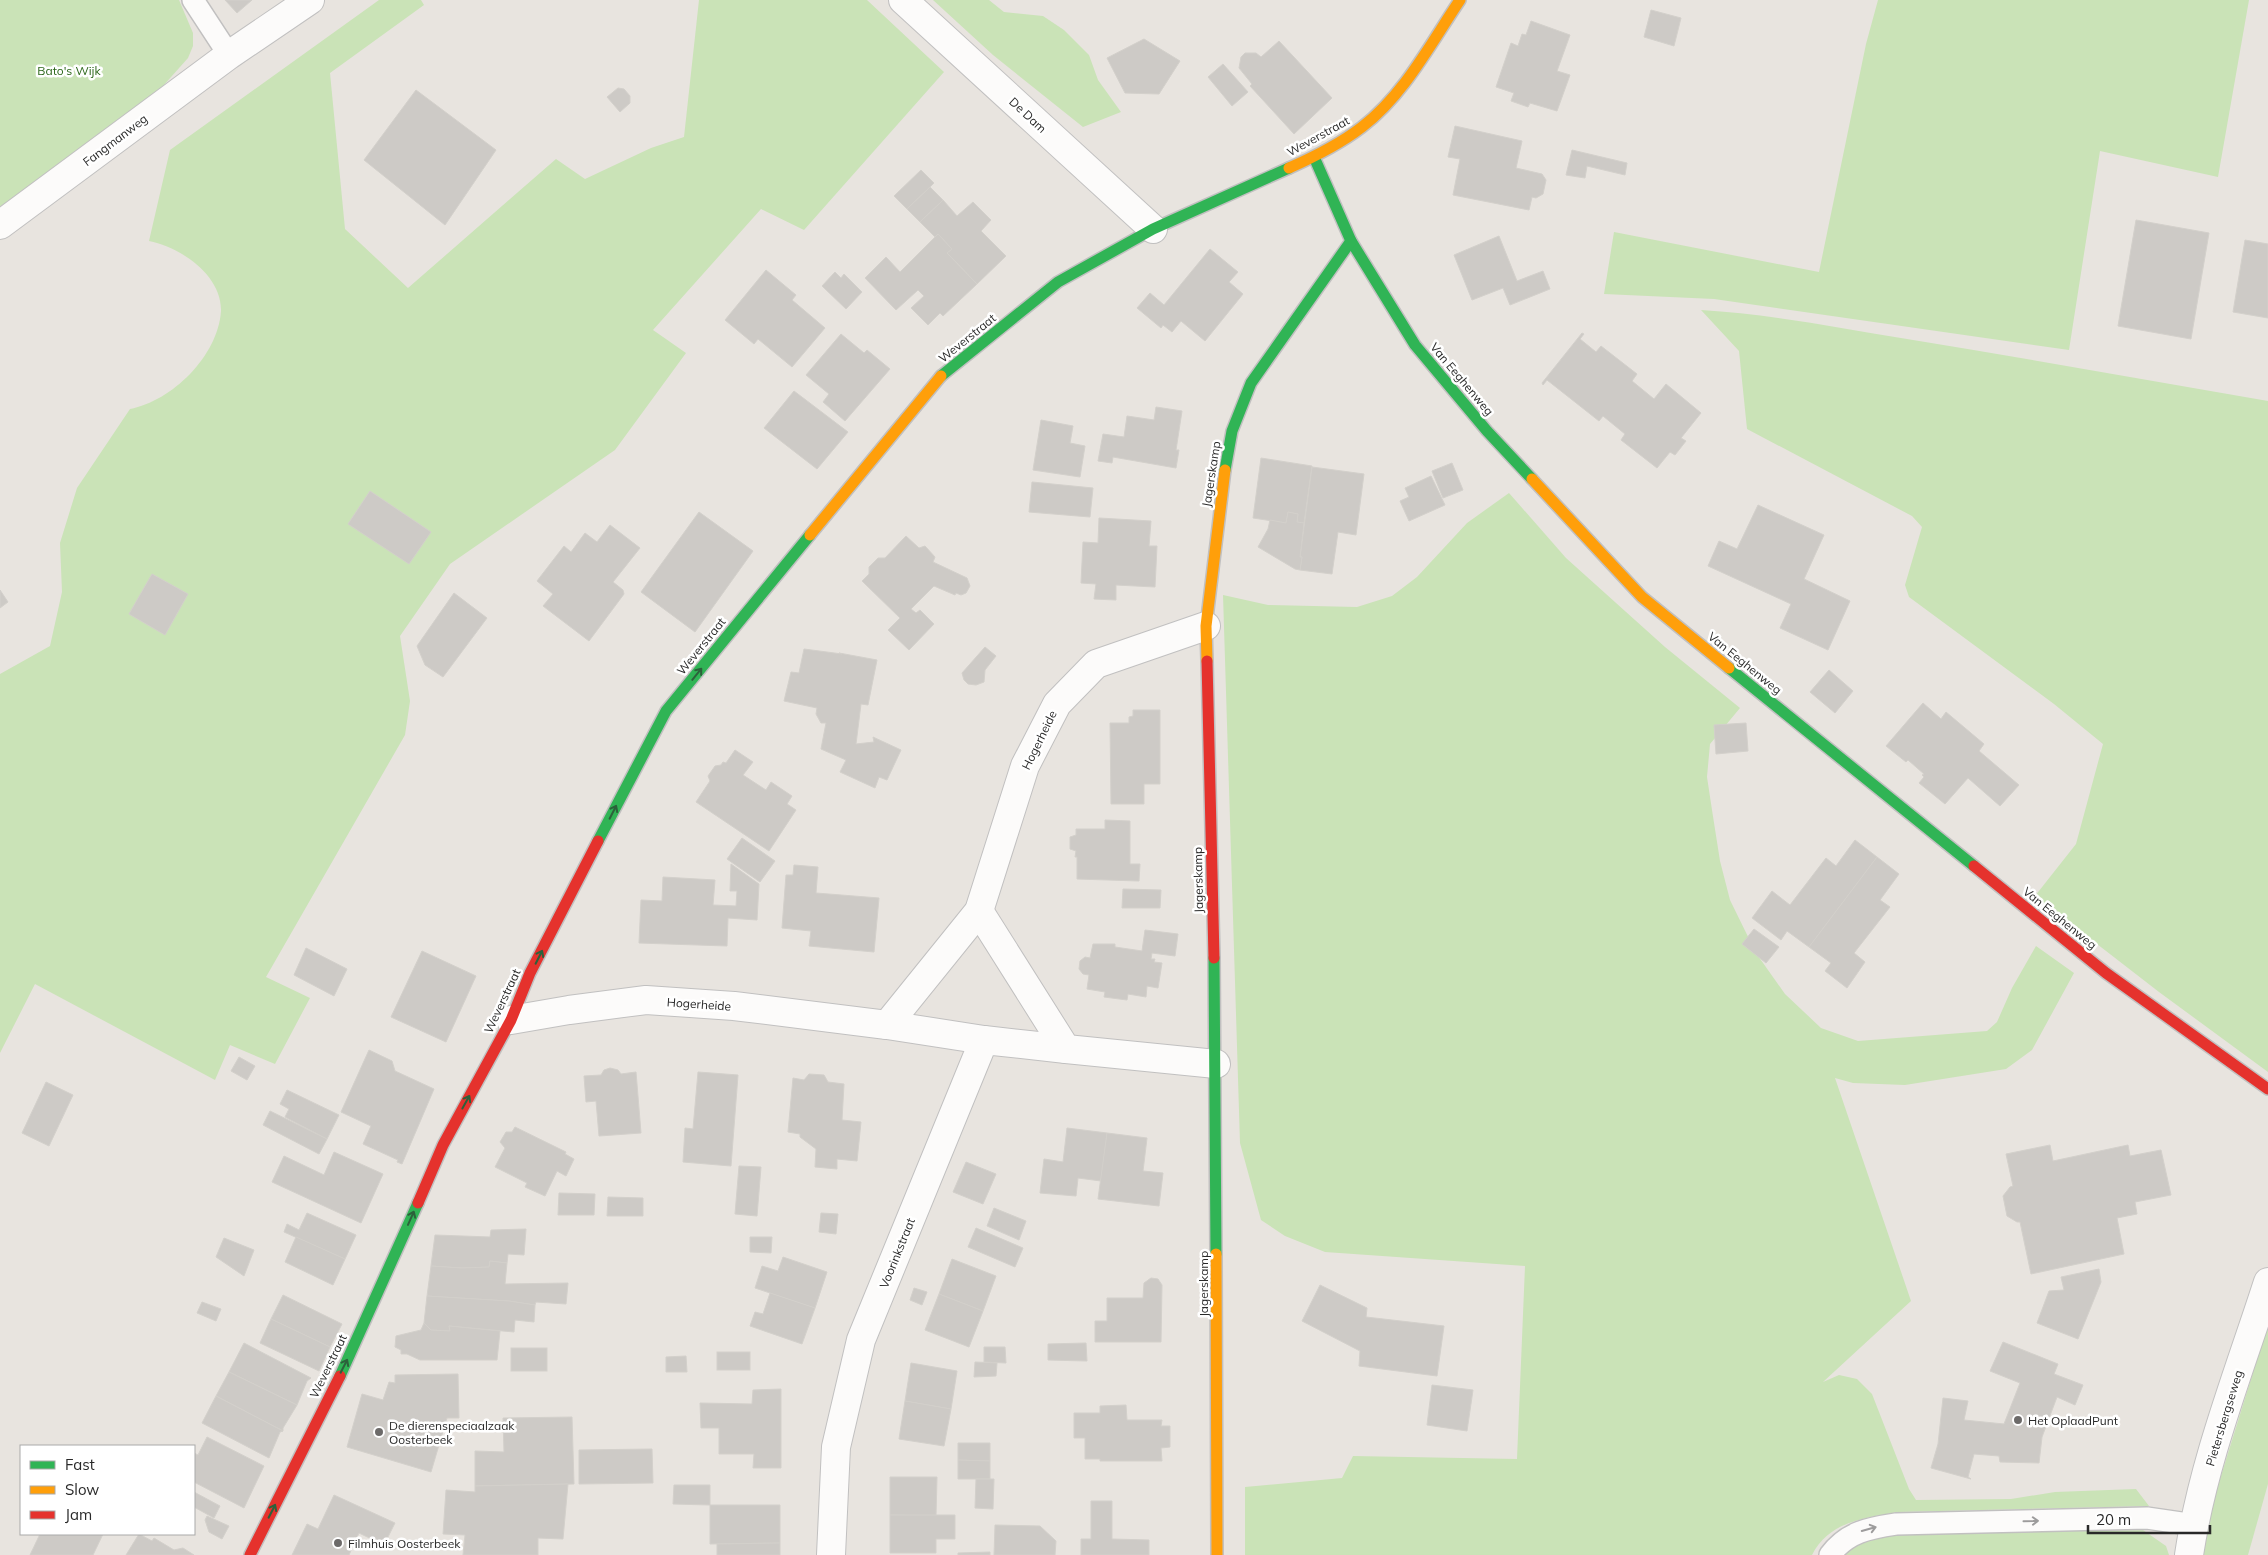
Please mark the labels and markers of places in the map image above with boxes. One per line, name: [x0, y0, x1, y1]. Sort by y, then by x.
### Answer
place label: Het OplaadPunt: [2028, 1413, 2118, 1428]
marker: Het OplaadPunt: [2012, 1414, 2024, 1426]
place label: De dierenspeciaalzaak Oosterbeek: [389, 1418, 515, 1447]
marker: De dierenspeciaalzaak Oosterbeek: [373, 1426, 385, 1438]
place label: Filmhuis Oosterbeek: [348, 1536, 461, 1551]
marker: Filmhuis Oosterbeek: [332, 1537, 344, 1549]

